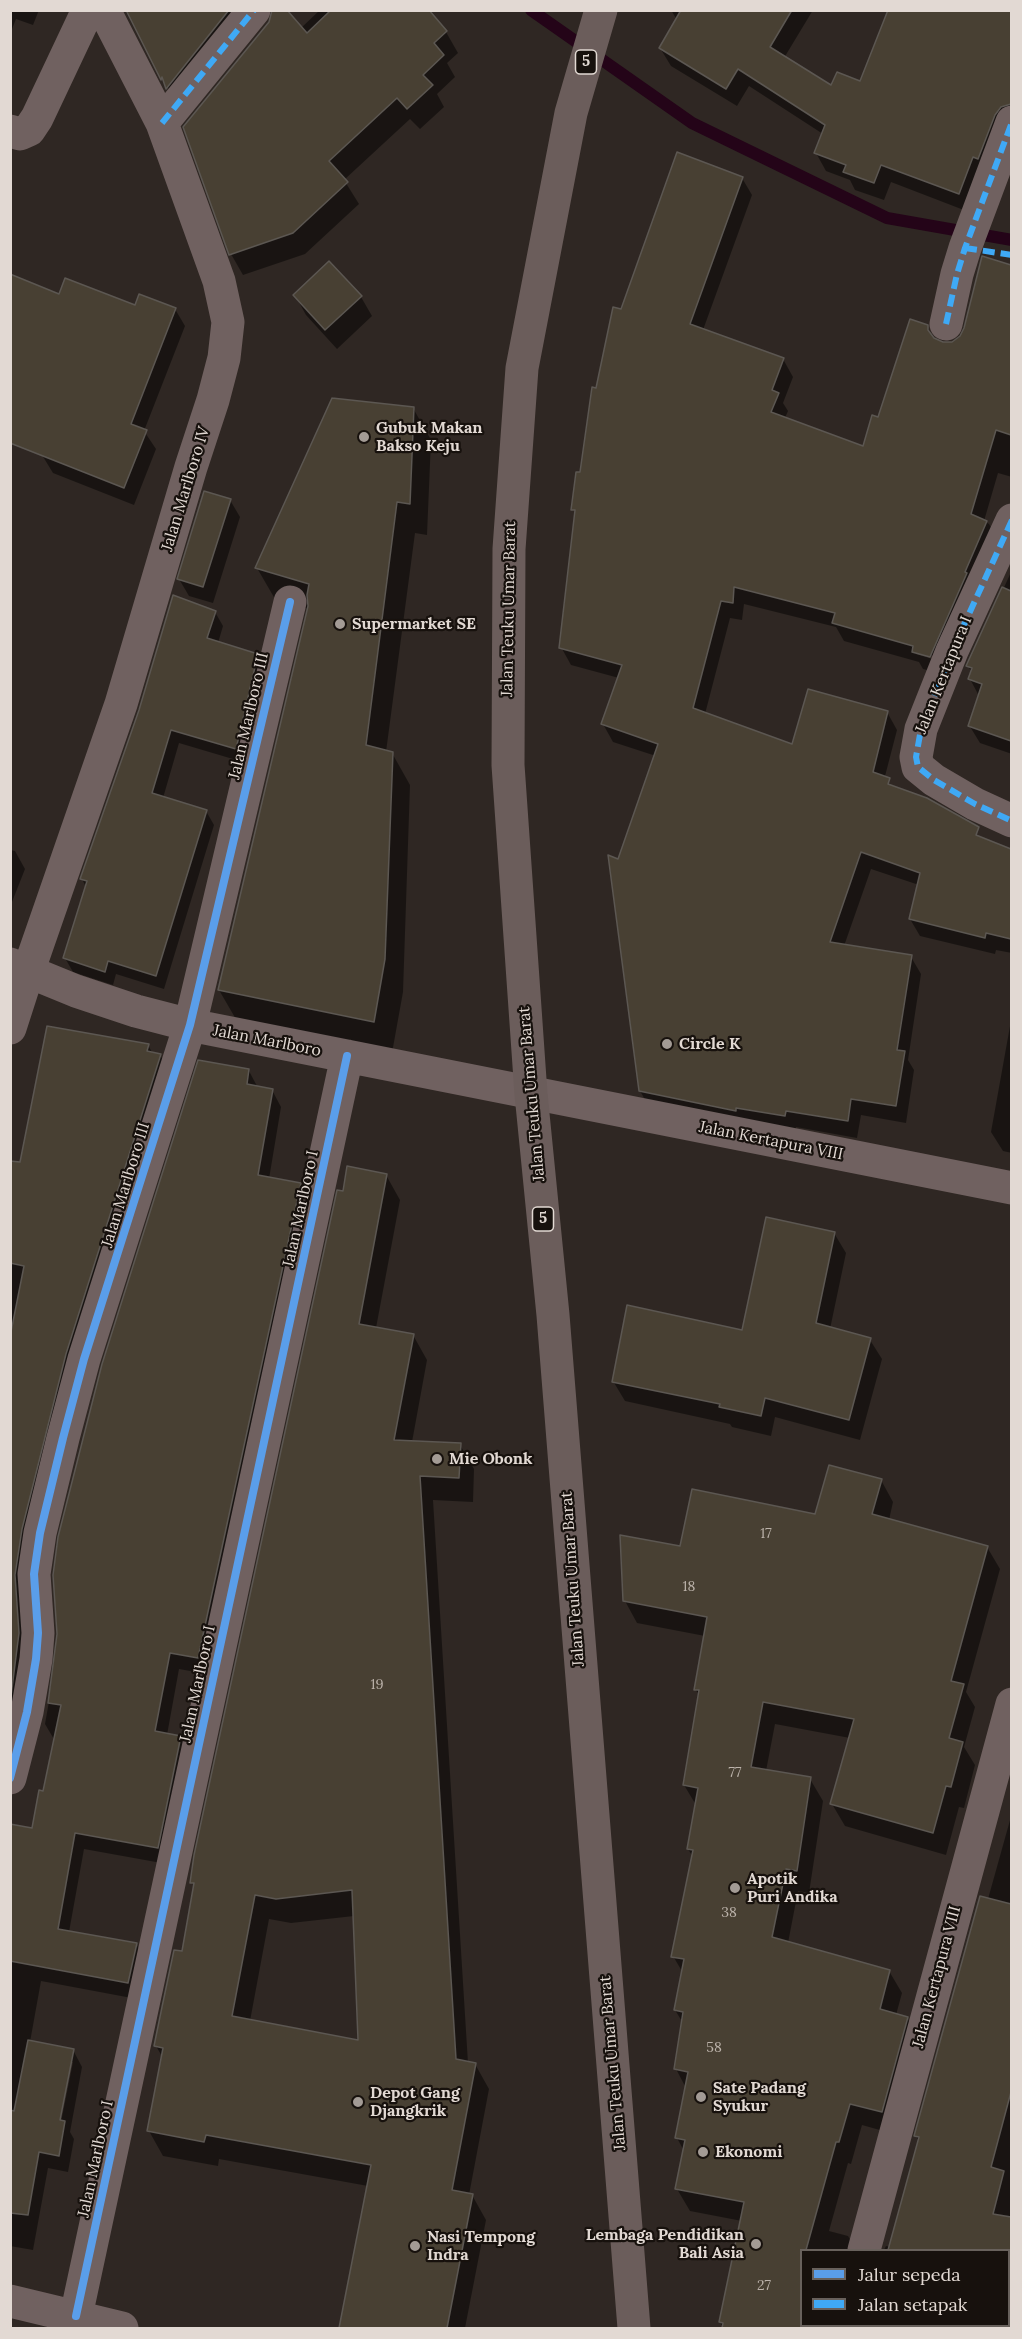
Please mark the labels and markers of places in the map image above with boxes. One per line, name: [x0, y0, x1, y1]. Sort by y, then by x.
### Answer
place label: Gubuk Makan Bakso Keju: [376, 418, 483, 456]
marker: Gubuk Makan Bakso Keju: [357, 430, 371, 444]
place label: Supermarket SE: [352, 614, 476, 634]
marker: Supermarket SE: [333, 617, 347, 631]
place label: Circle K: [679, 1034, 740, 1054]
marker: Circle K: [660, 1037, 674, 1051]
place label: Mie Obonk: [449, 1449, 532, 1469]
marker: Mie Obonk: [430, 1452, 444, 1466]
place label: Apotik Puri Andika: [747, 1869, 838, 1907]
marker: Apotik Puri Andika: [728, 1881, 742, 1895]
place label: Sate Padang Syukur: [713, 2078, 806, 2116]
place label: Depot Gang Djangkrik: [370, 2083, 460, 2121]
marker: Sate Padang Syukur: [694, 2090, 708, 2104]
marker: Depot Gang Djangkrik: [351, 2095, 365, 2109]
place label: Ekonomi: [715, 2142, 782, 2162]
marker: Ekonomi: [696, 2145, 710, 2159]
place label: Lembaga Pendidikan Bali Asia: [586, 2225, 744, 2263]
place label: Nasi Tempong Indra: [427, 2227, 535, 2265]
marker: Lembaga Pendidikan Bali Asia: [749, 2237, 763, 2251]
marker: Nasi Tempong Indra: [408, 2239, 422, 2253]

